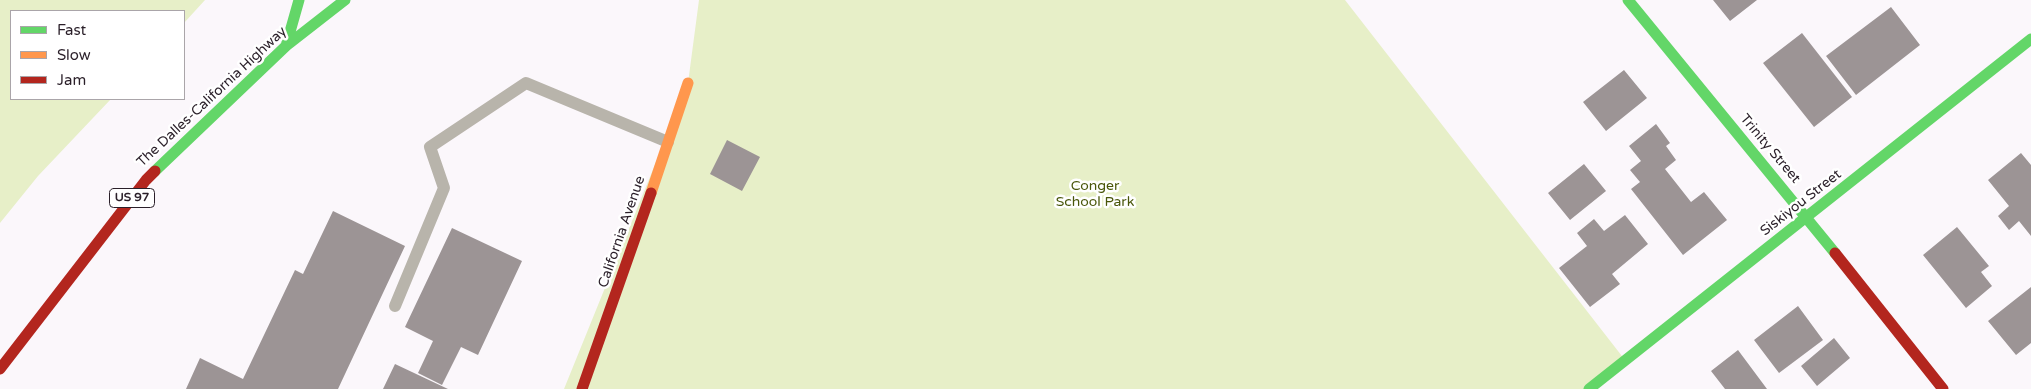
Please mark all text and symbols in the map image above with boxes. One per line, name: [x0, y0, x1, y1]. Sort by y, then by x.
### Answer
legend: [10, 10, 185, 100]
text: Fast: [57, 21, 86, 39]
street label: The Dalles-California Highway: [134, 23, 290, 171]
text: Slow: [57, 46, 91, 64]
text: Jam: [57, 71, 86, 89]
street label: Trinity Street: [1736, 111, 1804, 187]
street label: Siskiyou Street: [1757, 166, 1845, 240]
street label: California Avenue: [595, 174, 649, 290]
park label: Conger School Park: [1056, 178, 1134, 210]
road number: US 97: [110, 188, 154, 208]

